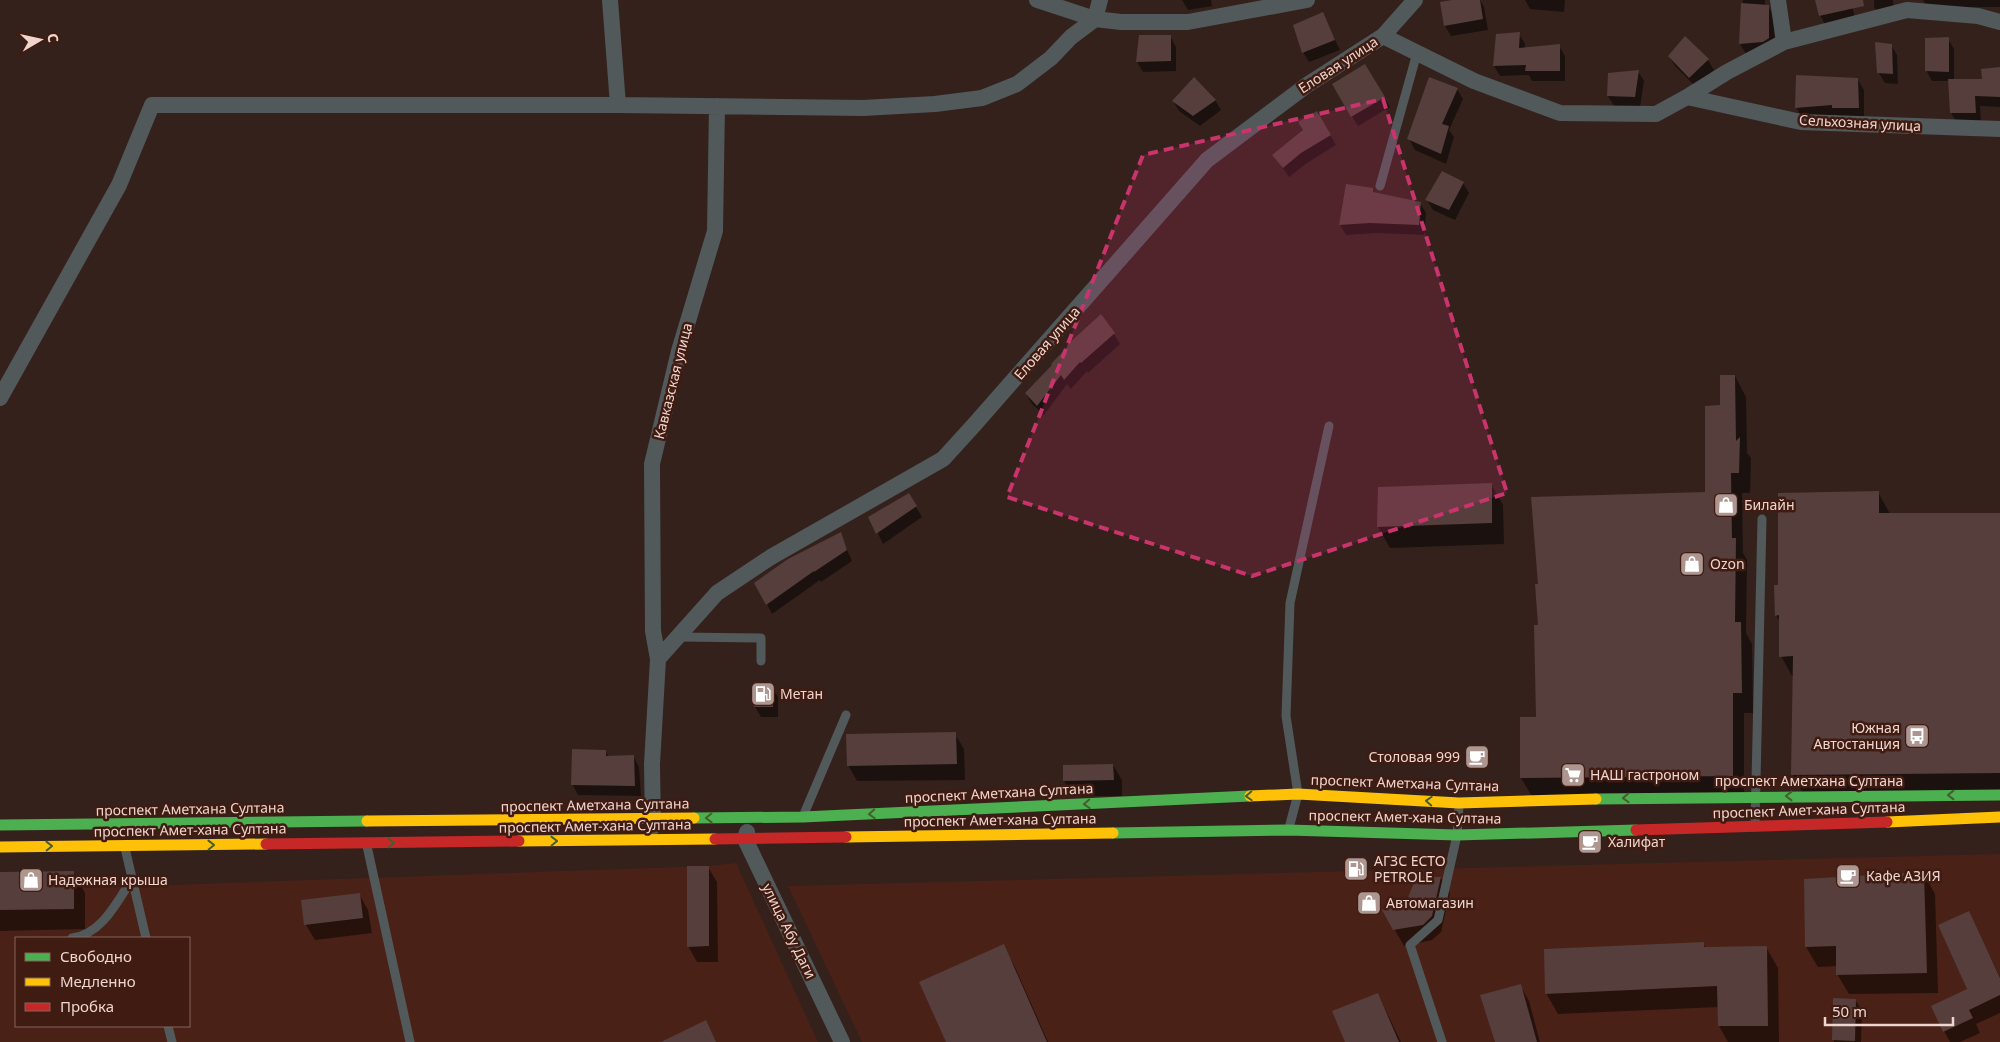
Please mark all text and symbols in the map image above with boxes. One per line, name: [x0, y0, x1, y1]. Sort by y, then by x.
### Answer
north arrow: [15, 15, 65, 65]
text: С: [43, 32, 63, 44]
street label: Еловая улица: [1294, 32, 1381, 97]
street label: Сельхозная улица: [1799, 110, 1921, 135]
street label: Еловая улица: [1009, 302, 1084, 383]
street label: Кавказская улица: [649, 321, 696, 441]
shop icon: Билайн: [1713, 492, 1739, 518]
place label: Билайн: [1744, 495, 1795, 514]
shop icon: Ozon: [1679, 551, 1705, 577]
place label: Ozon: [1710, 554, 1745, 573]
fuel station icon: Метан: [750, 681, 776, 707]
place label: Метан: [780, 684, 823, 703]
place label: Южная Автостанция: [1813, 718, 1900, 753]
bus stop icon: Южная Автостанция: [1904, 723, 1930, 749]
cafe icon: Столовая 999: [1464, 744, 1490, 770]
place label: Столовая 999: [1368, 747, 1460, 766]
supermarket icon: НАШ гастроном: [1560, 762, 1586, 788]
place label: НАШ гастроном: [1590, 765, 1699, 784]
street label: проспект Аметхана Султана: [1310, 770, 1500, 795]
street label: проспект Аметхана Султана: [1715, 771, 1903, 790]
street label: проспект Аметхана Султана: [904, 778, 1094, 807]
one-way arrow: [1947, 790, 1955, 800]
one-way arrow: [1245, 791, 1253, 802]
one-way arrow: [1785, 791, 1792, 801]
street label: проспект Аметхана Султана: [500, 793, 690, 816]
one-way arrow: [1622, 793, 1630, 803]
one-way arrow: [1425, 796, 1433, 807]
street label: проспект Аметхана Султана: [95, 797, 285, 820]
street label: проспект Амет-хана Султана: [1712, 797, 1906, 822]
one-way arrow: [1082, 799, 1090, 809]
street label: проспект Амет-хана Султана: [1308, 805, 1502, 828]
street label: проспект Амет-хана Султана: [903, 808, 1097, 831]
one-way arrow: [868, 809, 876, 819]
one-way arrow: [705, 813, 713, 824]
street label: проспект Амет-хана Султана: [498, 814, 692, 837]
street label: проспект Амет-хана Султана: [93, 818, 287, 841]
cafe icon: Халифат: [1577, 829, 1603, 855]
place label: Халифат: [1608, 832, 1666, 851]
one-way arrow: [550, 836, 558, 846]
one-way arrow: [388, 838, 395, 848]
one-way arrow: [207, 839, 215, 850]
one-way arrow: [45, 841, 53, 852]
place label: АГЗС ECTO PETROLE: [1374, 851, 1446, 886]
fuel station icon: АГЗС ECTO PETROLE: [1343, 856, 1369, 882]
cafe icon: Кафе АЗИЯ: [1835, 863, 1861, 889]
place label: Кафе АЗИЯ: [1866, 866, 1941, 885]
shop icon: Надежная крыша: [18, 867, 44, 893]
place label: Надежная крыша: [48, 870, 168, 889]
street label: улица Абу Даги: [758, 880, 821, 982]
shop icon: Автомагазин: [1356, 890, 1382, 916]
place label: Автомагазин: [1386, 893, 1474, 912]
legend: [15, 937, 190, 1027]
text: Свободно: [60, 946, 132, 966]
text: Медленно: [60, 971, 136, 991]
scale bar: [1825, 994, 1952, 1026]
text: Пробка: [60, 996, 114, 1016]
text: 50 m: [1832, 1001, 1867, 1021]

